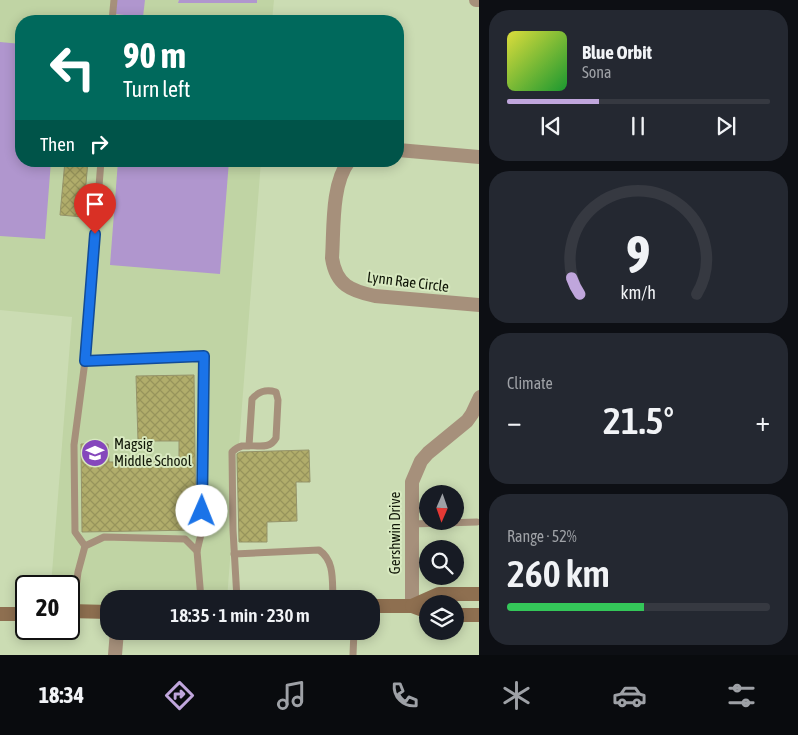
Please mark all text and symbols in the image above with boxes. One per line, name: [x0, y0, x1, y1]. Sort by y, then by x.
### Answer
icon: left: [40, 35, 105, 100]
text: 90 m: [123, 35, 186, 75]
text: Blue Orbit: [582, 41, 652, 63]
text: Sona: [582, 63, 611, 81]
text: Turn left: [123, 76, 190, 102]
icon: previous: [537, 112, 565, 140]
icon: pause: [624, 112, 652, 140]
icon: next: [712, 112, 740, 140]
icon: right: [85, 130, 113, 158]
text: Then: [40, 133, 75, 155]
pin: [74, 183, 116, 234]
icon: arrive: [81, 190, 109, 218]
text: 9: [626, 224, 651, 284]
street label: Lynn Rae Circle: [366, 268, 450, 295]
text: km/h: [621, 282, 656, 303]
text: Climate: [507, 374, 553, 392]
text: 21.5°: [603, 399, 674, 442]
text: −: [507, 405, 522, 437]
text: +: [755, 405, 770, 437]
place label: Magsig Middle School: [114, 435, 192, 469]
school or university icon: Magsig Middle School: [80, 438, 110, 468]
position arrow: [175, 484, 227, 536]
north arrow: [419, 485, 464, 530]
map controls: [419, 485, 464, 640]
street label: Gershwin Drive: [386, 492, 403, 574]
text: Range · 52%: [507, 527, 577, 545]
button: search: [419, 540, 464, 585]
text: 260 km: [507, 552, 610, 595]
speed limit sign: 20: [15, 575, 80, 640]
button: layers: [419, 595, 464, 640]
text: 18:35 · 1 min · 230 m: [170, 604, 310, 626]
icon: directions: [162, 678, 197, 713]
icon: music: [274, 678, 309, 713]
icon: phone: [387, 678, 422, 713]
icon: climate: [499, 678, 534, 713]
icon: car: [612, 678, 647, 713]
icon: filters: [724, 678, 759, 713]
text: 18:34: [39, 682, 84, 708]

